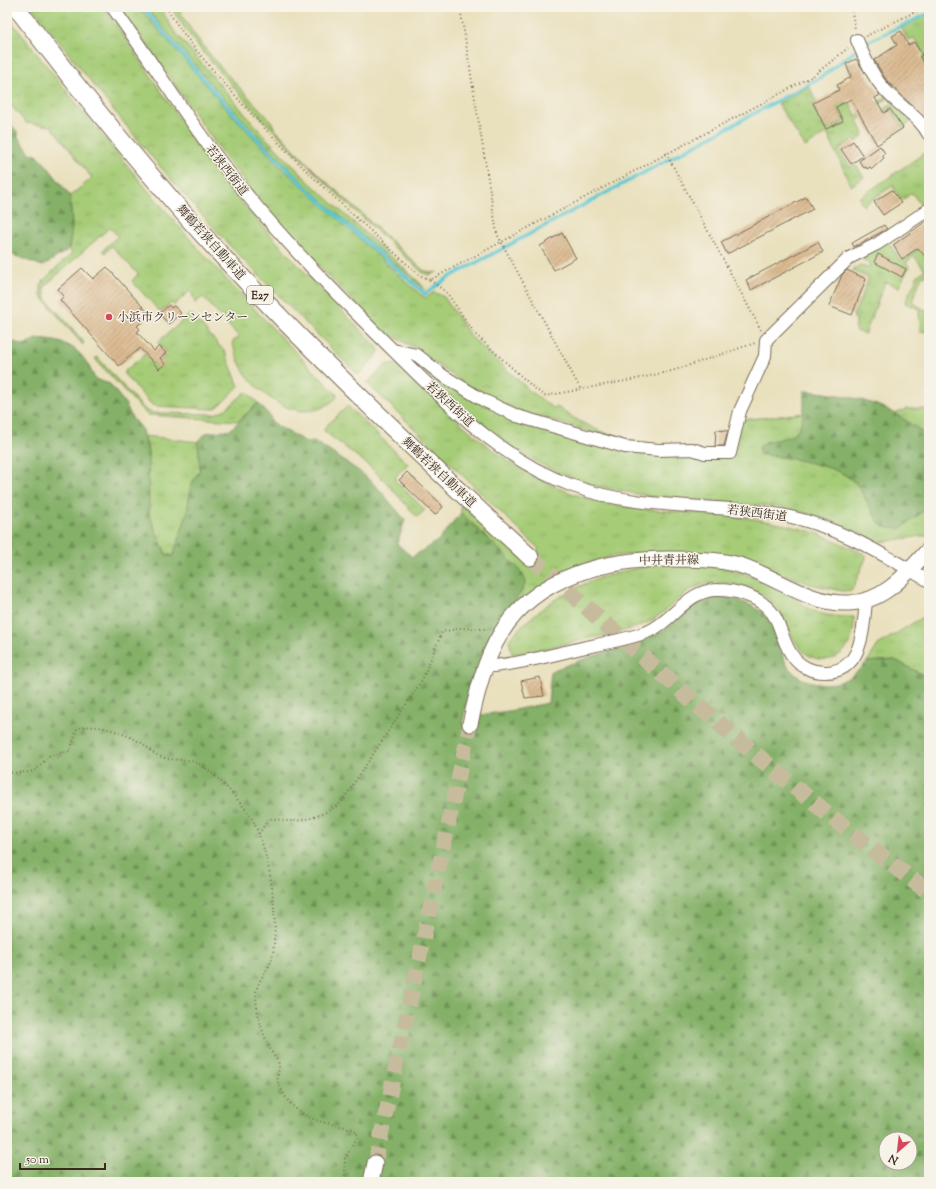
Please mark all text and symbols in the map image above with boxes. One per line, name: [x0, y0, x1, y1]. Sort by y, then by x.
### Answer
street label: 若狭西街道: [201, 141, 252, 200]
street label: 舞鶴若狭自動車道: [171, 201, 249, 284]
road number: E27: [247, 286, 273, 304]
place label: 小浜市クリーンセンター: [117, 309, 248, 327]
marker: 小浜市クリーンセンター: [104, 312, 114, 322]
street label: 若狭西街道: [421, 378, 477, 432]
street label: 舞鶴若狭自動車道: [397, 433, 480, 512]
street label: 若狭西街道: [726, 501, 788, 527]
street label: 中井青井線: [639, 551, 699, 571]
north arrow: [878, 1131, 918, 1171]
scale bar: [20, 1145, 105, 1171]
text: N: [886, 1150, 902, 1169]
text: 50 m: [25, 1151, 49, 1169]

